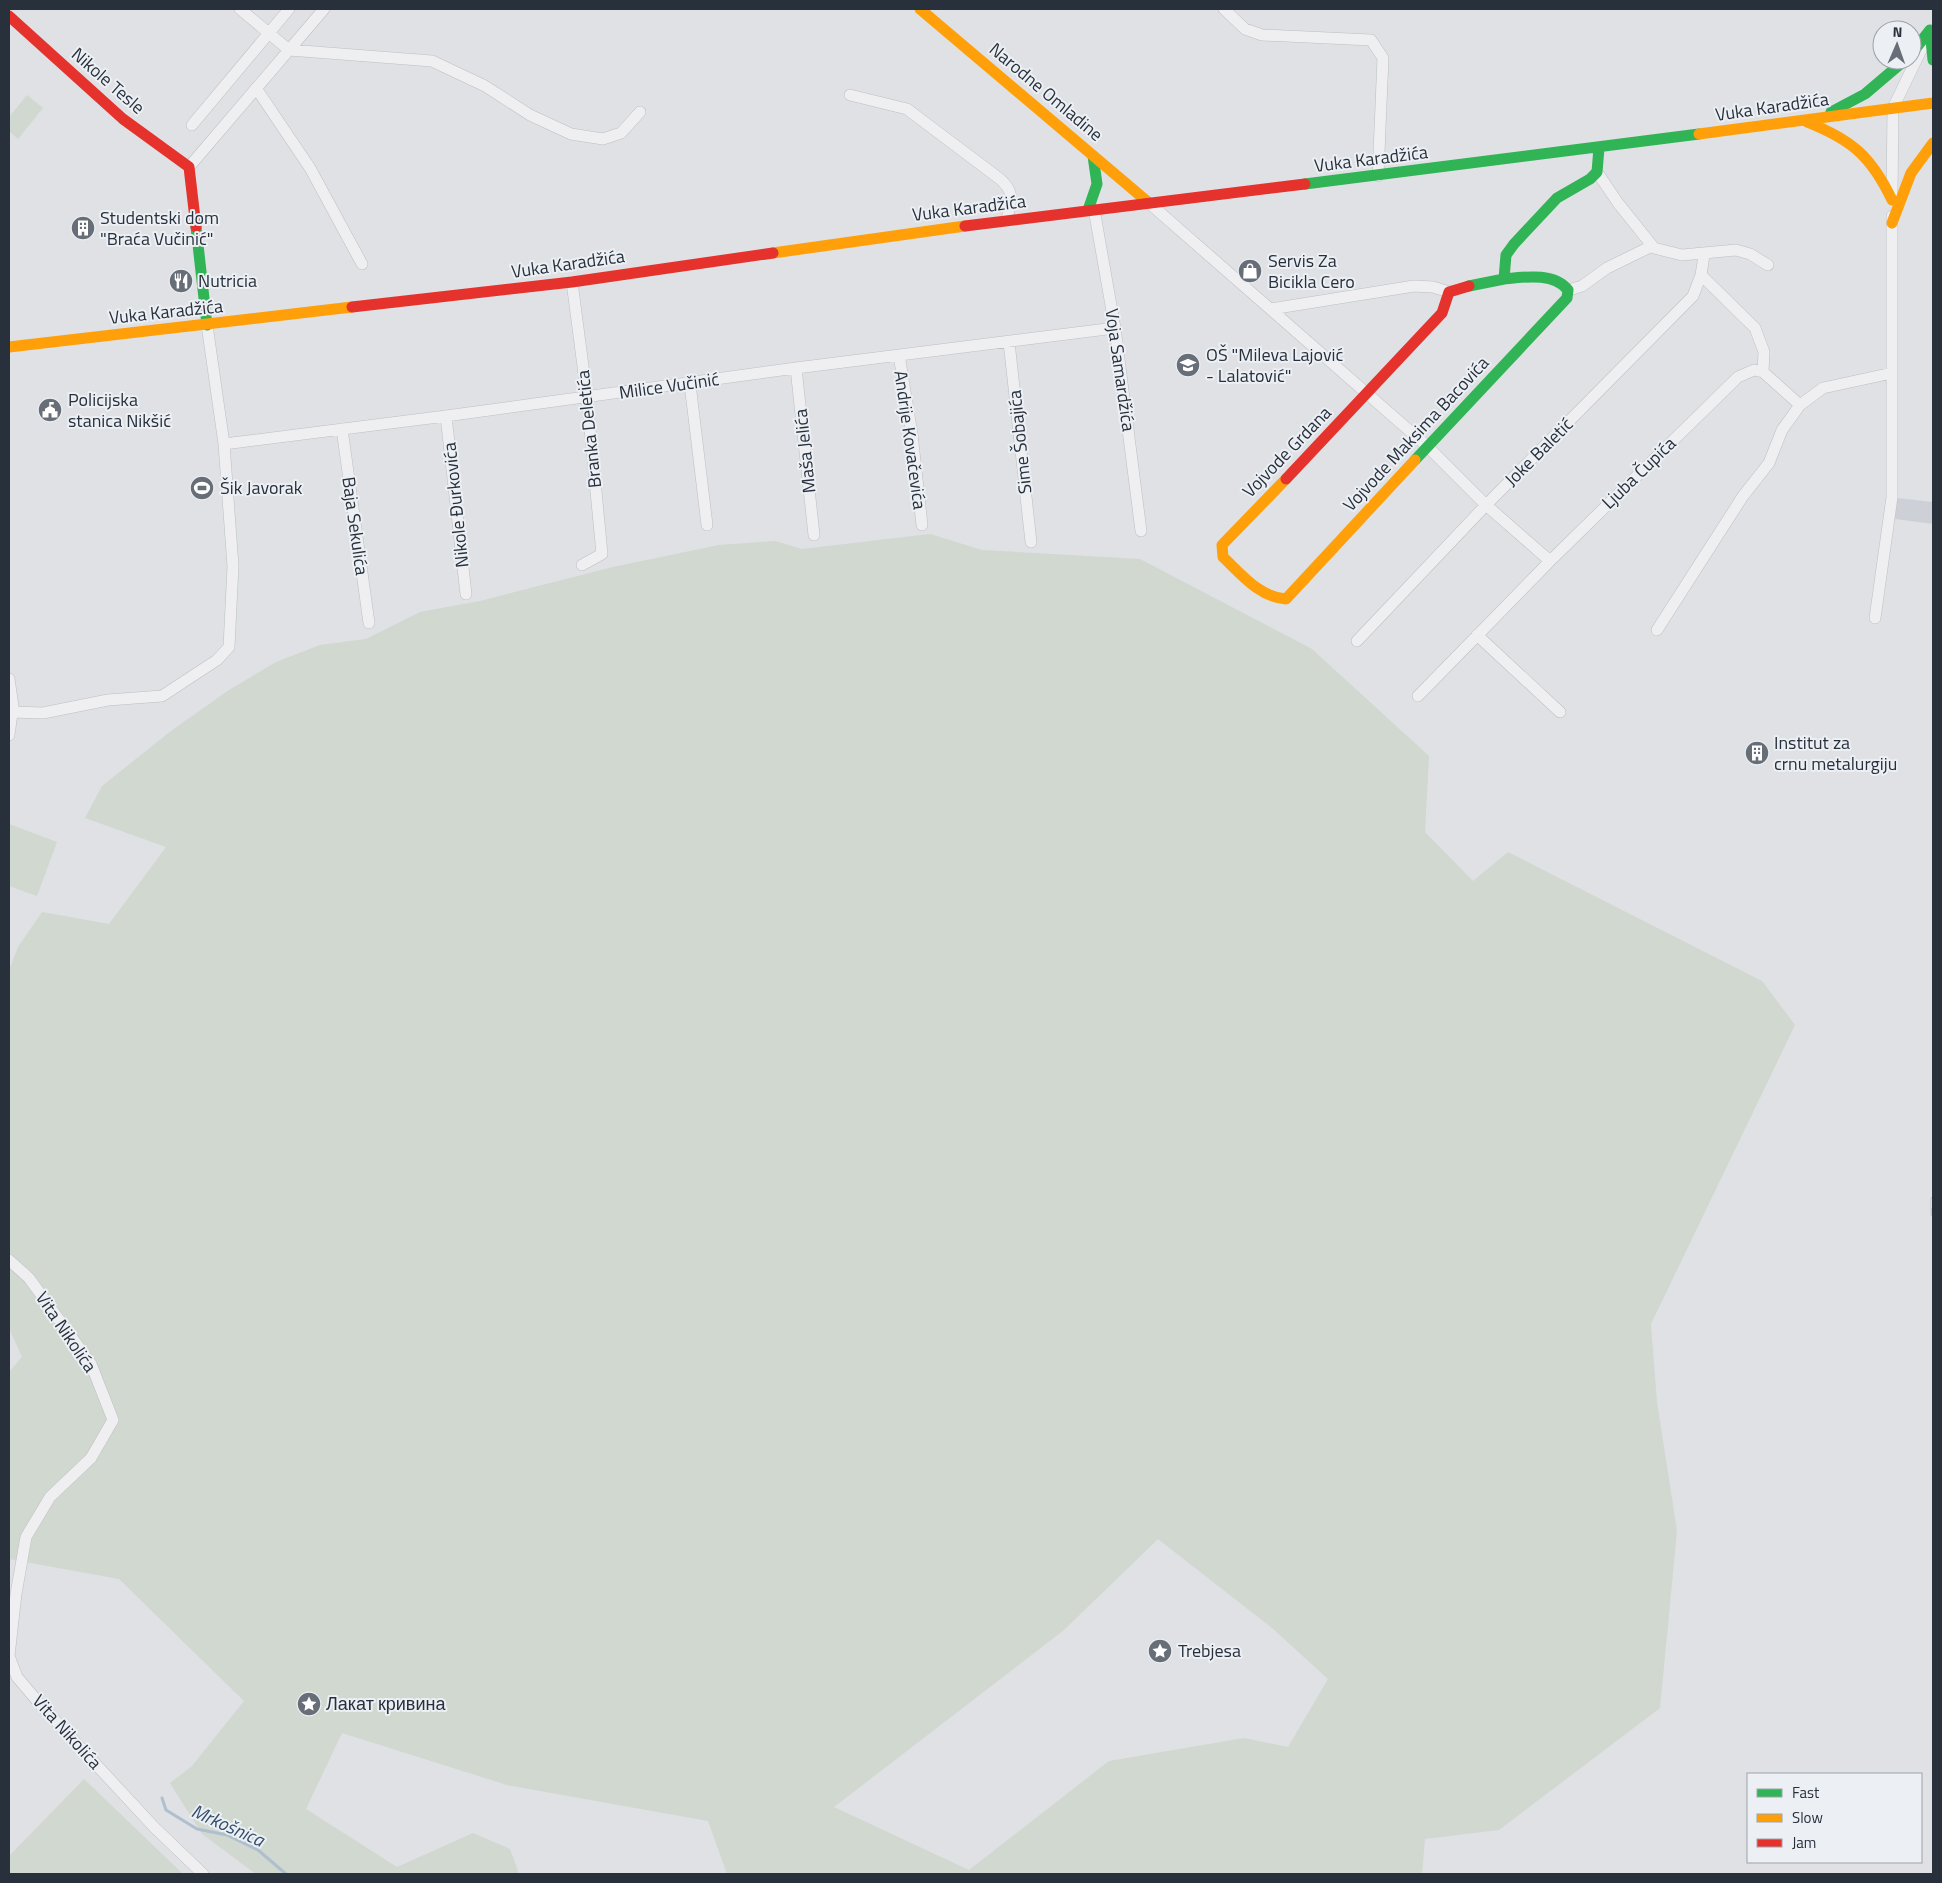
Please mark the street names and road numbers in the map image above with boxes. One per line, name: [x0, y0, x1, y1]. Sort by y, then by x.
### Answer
street label: Narodne Omladine: [984, 36, 1109, 147]
street label: Nikole Tesle: [66, 41, 151, 120]
street label: Vuka Karadžića: [1714, 85, 1830, 128]
street label: Vuka Karadžića: [1313, 138, 1429, 179]
street label: Vuka Karadžića: [911, 187, 1027, 228]
street label: Vuka Karadžića: [510, 242, 626, 285]
street label: Vuka Karadžića: [108, 292, 224, 331]
street label: Voja Samardžića: [1099, 307, 1142, 433]
street label: Vojvode Maksima Bacovića: [1336, 350, 1495, 517]
street label: Milice Vučinić: [617, 365, 721, 406]
street label: Branka Deletića: [569, 369, 608, 489]
street label: Andrije Kovačevića: [887, 369, 934, 511]
street label: Sime Šobajića: [1001, 389, 1038, 495]
street label: Vojvode Grdana: [1236, 400, 1337, 504]
street label: Maša Jelića: [787, 408, 822, 495]
street label: Joke Baletić: [1498, 411, 1579, 492]
street label: Ljuba Čupića: [1595, 430, 1682, 515]
street label: Nikole Đurkovića: [435, 441, 476, 569]
street label: Baja Sekulića: [335, 475, 376, 577]
street label: Vita Nikolića: [29, 1286, 104, 1378]
street label: Vita Nikolića: [26, 1688, 108, 1775]

